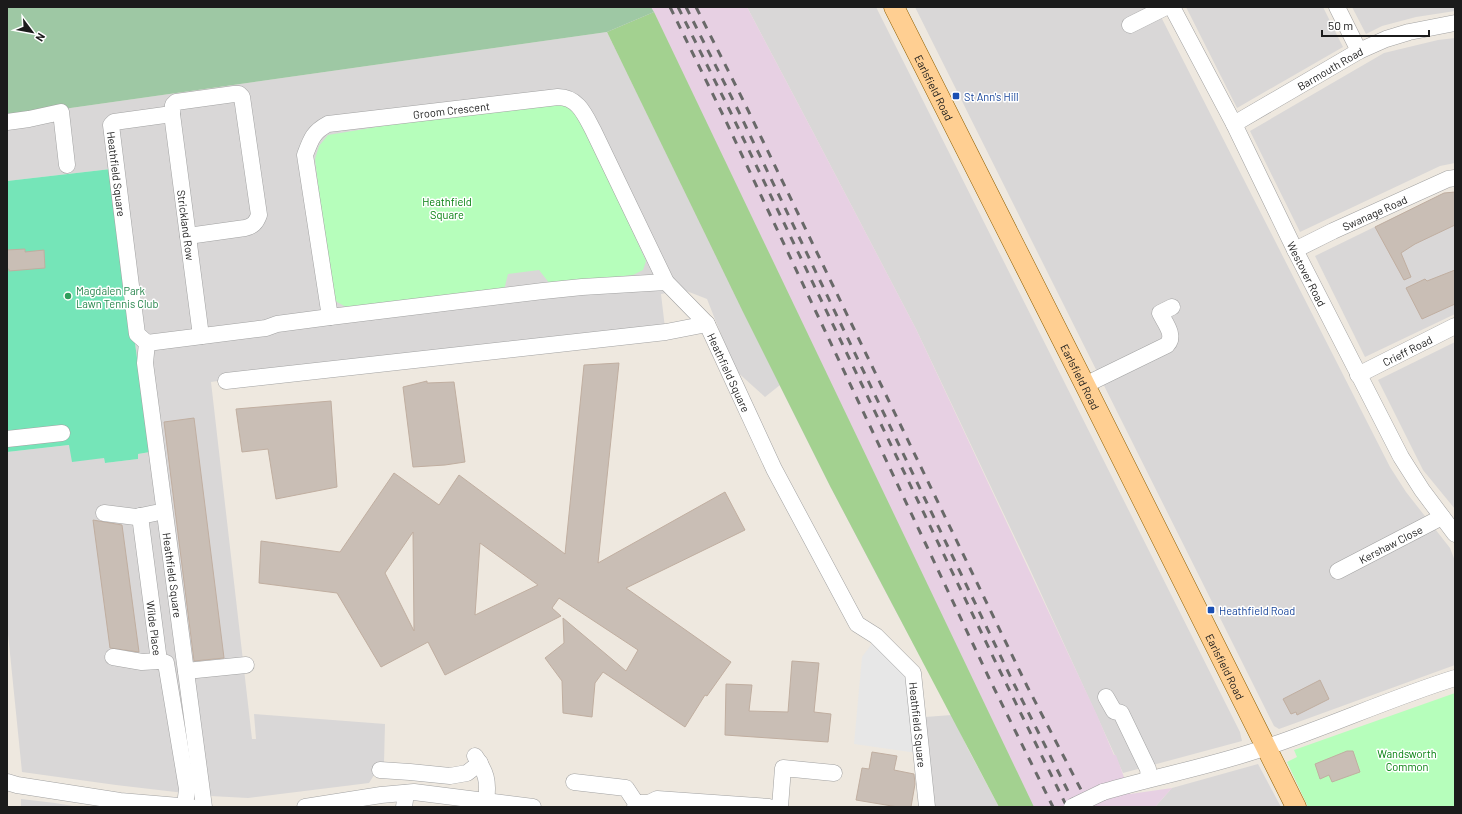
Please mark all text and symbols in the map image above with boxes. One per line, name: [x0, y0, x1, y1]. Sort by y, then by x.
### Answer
north arrow: [12, 12, 52, 52]
scale bar: [1322, 12, 1429, 38]
text: 50 m: [1328, 18, 1353, 32]
text: N: [33, 31, 48, 44]
street label: Barmouth Road: [1295, 44, 1365, 92]
street label: Earlsfield Road: [913, 52, 957, 122]
place label: St Ann's Hill: [964, 90, 1019, 103]
marker: St Ann's Hill: [951, 91, 961, 101]
street label: Groom Crescent: [412, 99, 490, 120]
street label: Heathfield Square: [105, 130, 129, 217]
street label: Strickland Row: [175, 189, 198, 261]
street label: Swanage Road: [1340, 192, 1409, 233]
park label: Heathfield Square: [422, 195, 472, 221]
street label: Westover Road: [1285, 239, 1329, 308]
place label: Magdalen Park Lawn Tennis Club: [76, 284, 158, 310]
marker: Magdalen Park Lawn Tennis Club: [63, 291, 73, 301]
street label: Heathfield Square: [705, 331, 753, 414]
street label: Crieff Road: [1380, 332, 1434, 368]
street label: Earlsfield Road: [1059, 342, 1103, 412]
street label: Kershaw Close: [1356, 522, 1424, 566]
street label: Heathfield Square: [161, 532, 185, 619]
street label: Wilde Place: [145, 600, 165, 656]
place label: Heathfield Road: [1219, 604, 1295, 617]
marker: Heathfield Road: [1206, 605, 1216, 615]
street label: Earlsfield Road: [1204, 631, 1248, 701]
street label: Heathfield Square: [907, 681, 929, 768]
park label: Wandsworth Common: [1377, 747, 1437, 773]

